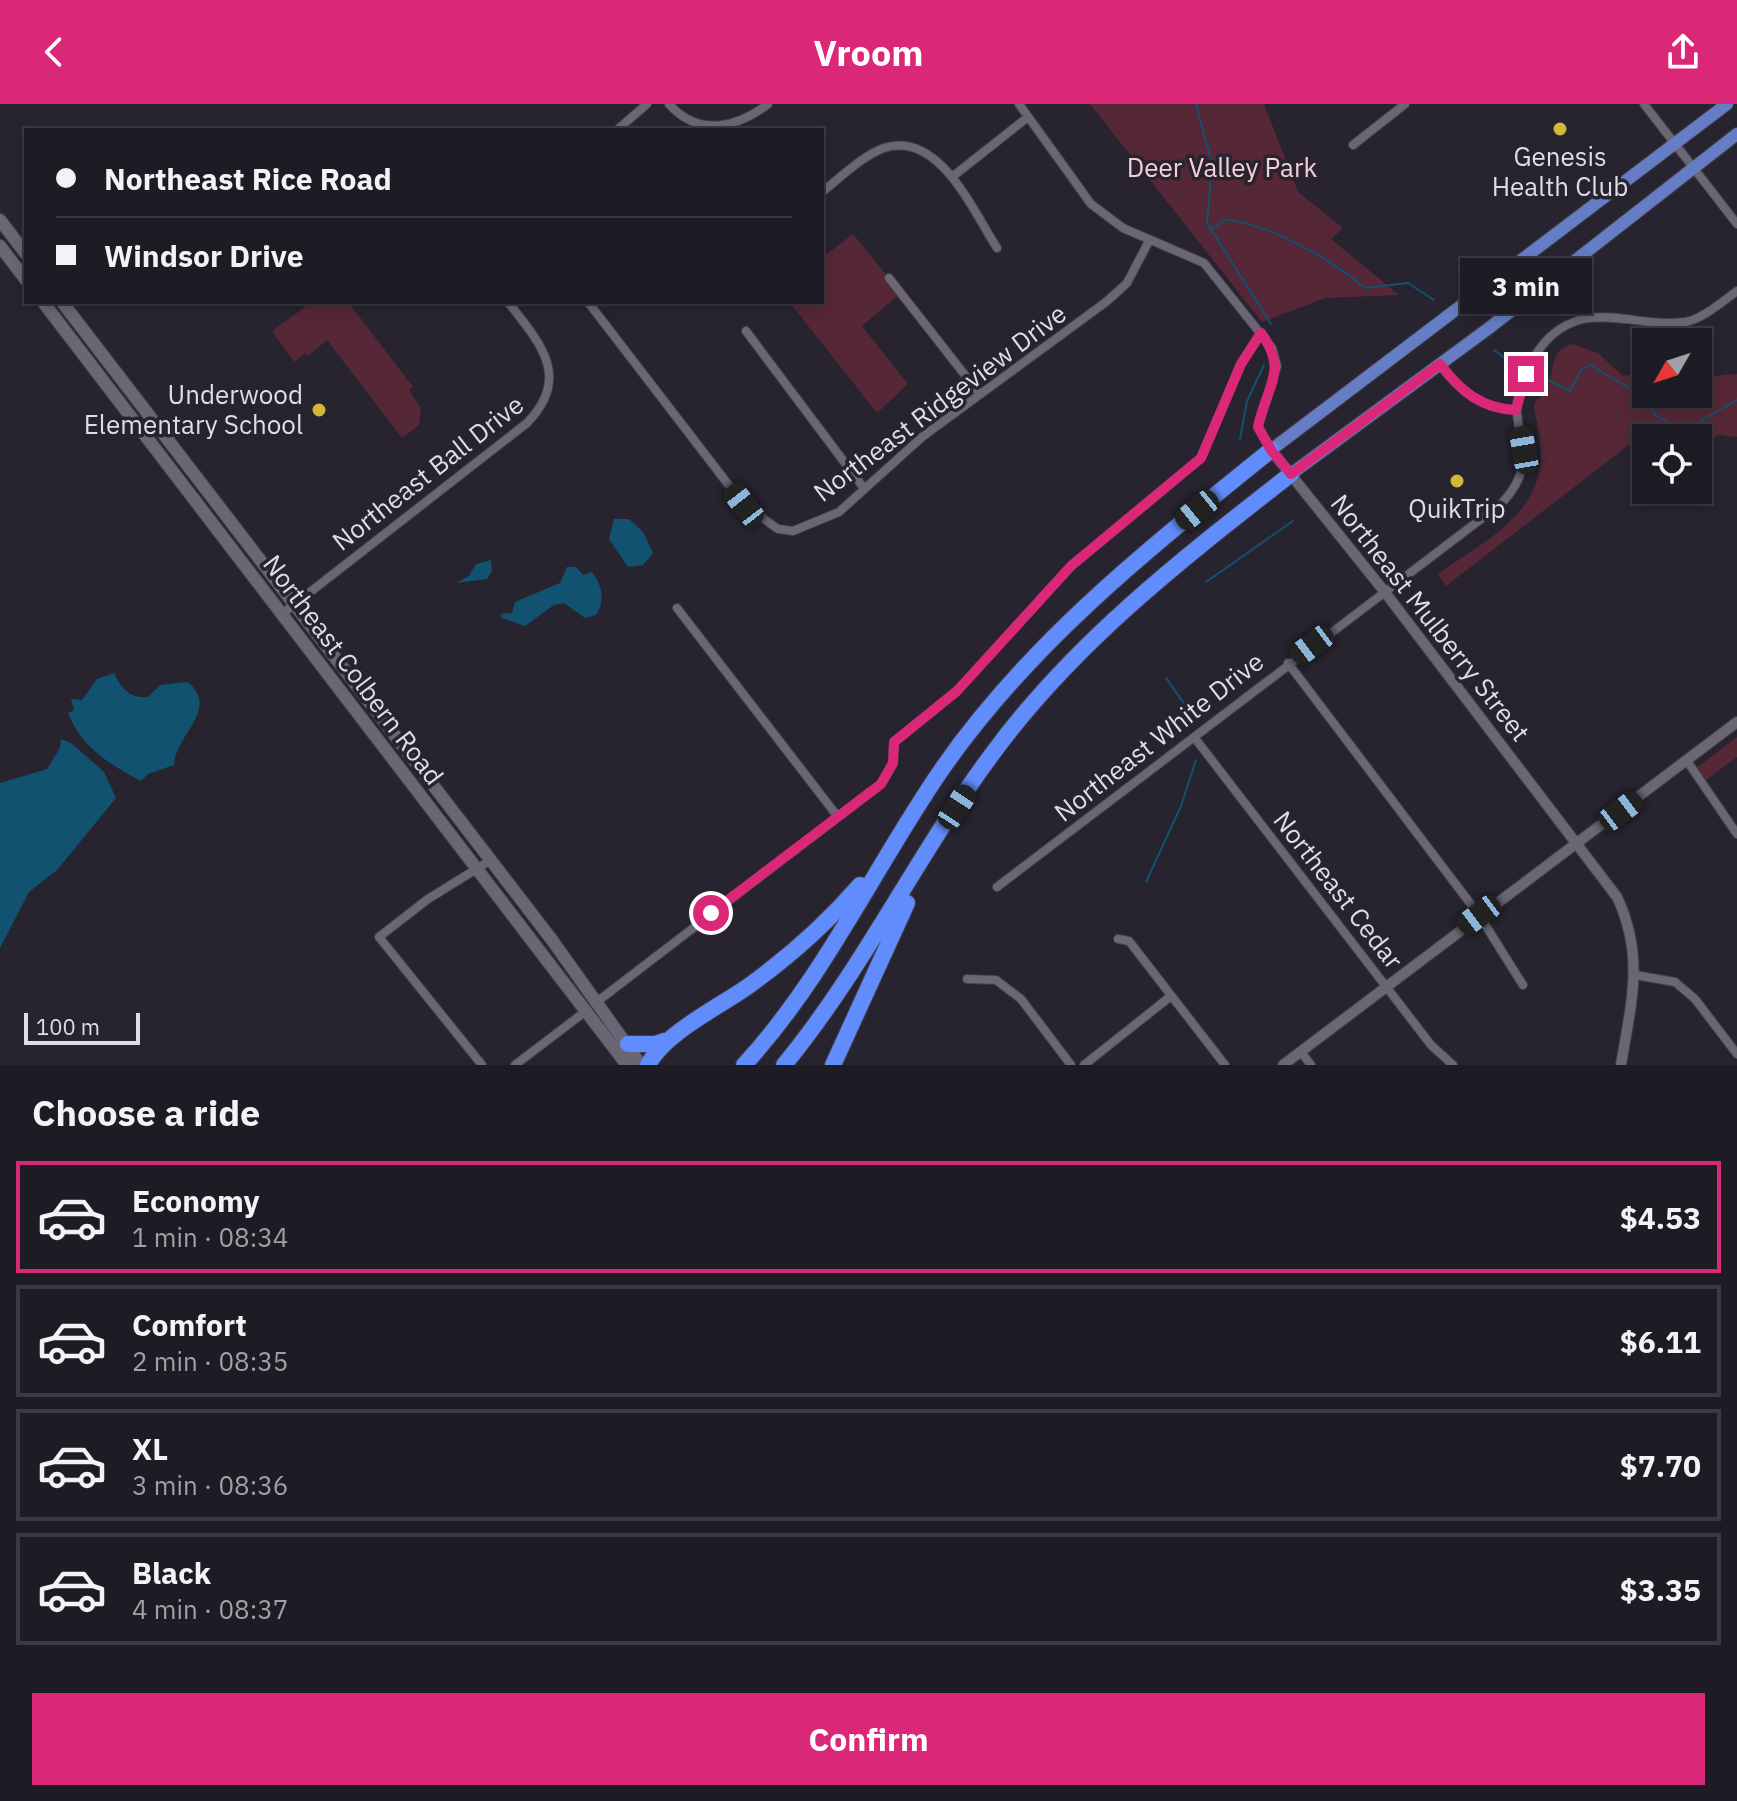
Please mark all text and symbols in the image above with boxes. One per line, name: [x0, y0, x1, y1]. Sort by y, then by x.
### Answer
text: Vroom: [814, 29, 923, 76]
icon: back: [32, 30, 76, 74]
icon: share: [1661, 30, 1705, 74]
marker: Genesis Health Club: [1551, 120, 1569, 138]
place label: Genesis Health Club: [1492, 139, 1628, 203]
park label: Deer Valley Park: [1127, 150, 1318, 184]
text: Northeast Rice Road: [104, 159, 392, 198]
text: Windsor Drive: [104, 236, 304, 275]
callout: 3 min: [1460, 258, 1592, 314]
text: 3 min: [1492, 269, 1560, 303]
street label: Northeast Ridgeview Drive: [806, 296, 1073, 508]
north arrow: [1632, 328, 1712, 408]
map controls: [1632, 328, 1712, 504]
route end: [1508, 356, 1544, 392]
place label: Underwood Elementary School: [84, 377, 303, 441]
street label: Northeast Ball Drive: [325, 387, 530, 558]
marker: Underwood Elementary School: [310, 401, 328, 419]
car: [1508, 424, 1540, 476]
button: locate: [1632, 424, 1712, 504]
marker: QuikTrip: [1448, 472, 1466, 490]
car: [720, 479, 768, 531]
car: [1171, 486, 1223, 534]
street label: Northeast Mulberry Street: [1324, 487, 1538, 748]
place label: QuikTrip: [1408, 491, 1506, 525]
street label: Northeast Colbern Road: [256, 547, 452, 791]
car: [1286, 621, 1338, 669]
street label: Northeast White Drive: [1047, 644, 1270, 829]
car: [934, 780, 980, 834]
car: [1595, 787, 1647, 835]
street label: Northeast Cedar: [1266, 804, 1411, 976]
car: [1453, 891, 1505, 939]
route start: [693, 895, 729, 931]
scale bar: [24, 1009, 140, 1045]
text: 100 m: [36, 1012, 100, 1041]
text: Choose a ride: [32, 1089, 260, 1136]
icon: car: [36, 1181, 108, 1253]
text: Economy: [132, 1181, 260, 1220]
text: $4.53: [1620, 1198, 1701, 1237]
text: 1 min · 08:34: [132, 1220, 288, 1254]
icon: car: [36, 1305, 108, 1377]
text: Comfort: [132, 1305, 247, 1344]
text: $6.11: [1620, 1322, 1701, 1361]
text: 2 min · 08:35: [132, 1344, 288, 1378]
icon: car: [36, 1429, 108, 1501]
text: XL: [132, 1429, 168, 1468]
text: $7.70: [1620, 1446, 1701, 1485]
text: 3 min · 08:36: [132, 1468, 288, 1502]
icon: car: [36, 1553, 108, 1625]
text: Black: [132, 1553, 211, 1592]
text: $3.35: [1620, 1570, 1701, 1609]
text: 4 min · 08:37: [132, 1592, 288, 1626]
button: Confirm: [32, 1693, 1705, 1785]

